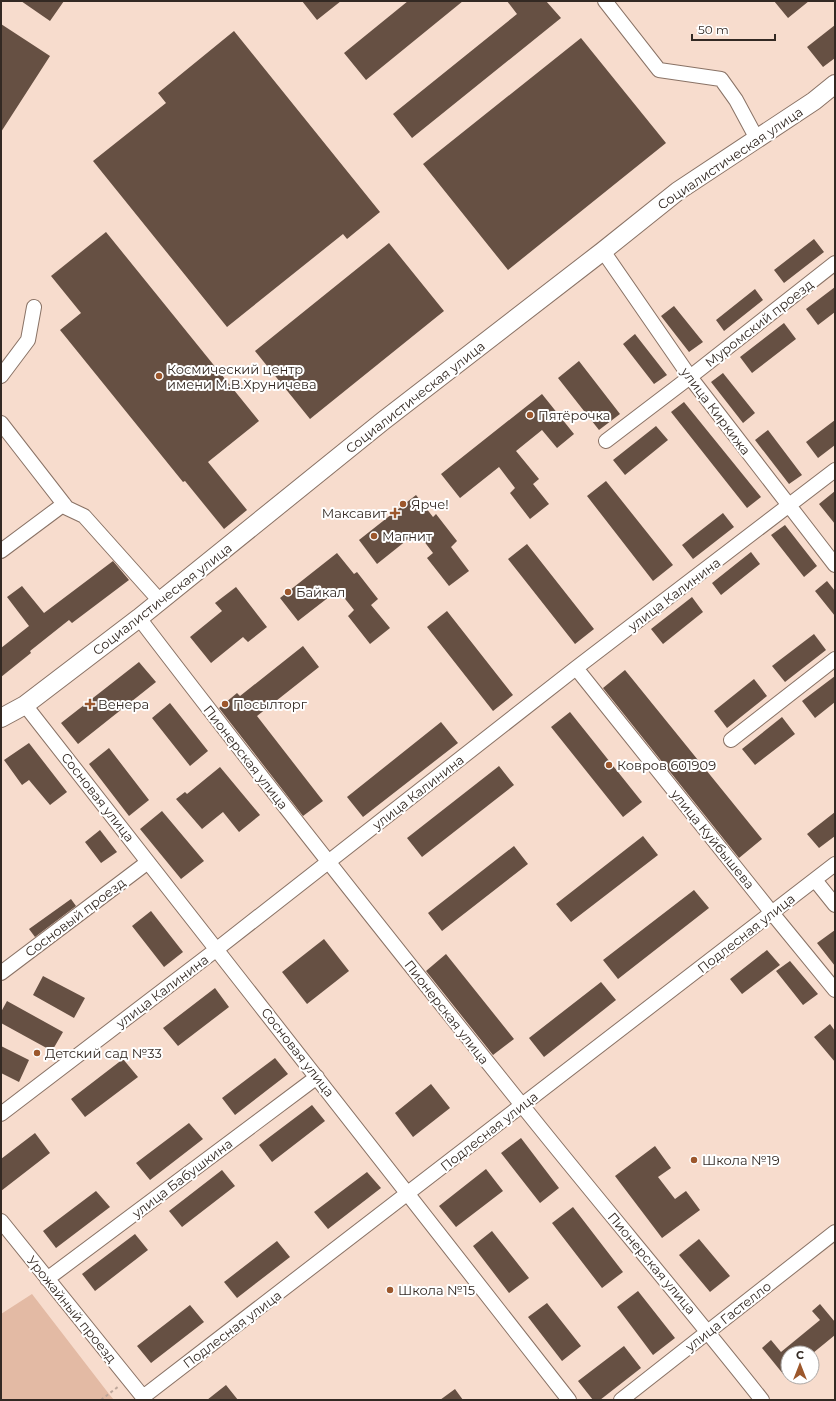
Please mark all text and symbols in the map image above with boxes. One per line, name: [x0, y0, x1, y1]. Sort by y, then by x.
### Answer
scale bar: [692, 16, 775, 42]
text: 50 m: [698, 22, 729, 37]
street label: Социалистическая улица: [654, 103, 806, 213]
street label: Муромский проезд: [702, 276, 816, 370]
street label: Социалистическая улица: [342, 338, 488, 456]
place label: Космический центр имени М.В.Хруничева: [167, 361, 316, 392]
street label: улица Киркижа: [677, 363, 754, 458]
marker: Космический центр имени М.В.Хруничева: [154, 371, 164, 381]
place label: Пятёрочка: [538, 407, 610, 423]
marker: Пятёрочка: [525, 410, 535, 420]
place label: Ярче!: [411, 496, 449, 512]
marker: Ярче!: [398, 499, 408, 509]
place label: Максавит: [322, 505, 388, 521]
marker: Максавит: [390, 508, 400, 518]
place label: Магнит: [382, 528, 433, 544]
marker: Магнит: [369, 531, 379, 541]
street label: Социалистическая улица: [89, 540, 235, 658]
street label: улица Калинина: [624, 554, 723, 635]
place label: Байкал: [296, 584, 345, 600]
marker: Байкал: [283, 587, 293, 597]
place label: Венера: [98, 696, 149, 712]
place label: Посылторг: [233, 696, 308, 712]
marker: Венера: [85, 699, 95, 709]
marker: Посылторг: [220, 699, 230, 709]
street label: Пионерская улица: [200, 702, 292, 812]
street label: Сосновая улица: [58, 749, 138, 845]
street label: улица Калинина: [368, 751, 467, 833]
place label: Ковров 601909: [617, 757, 716, 773]
marker: Ковров 601909: [604, 760, 614, 770]
street label: улица Куйбышева: [667, 785, 758, 892]
street label: Сосновый проезд: [22, 874, 128, 960]
street label: Подлесная улица: [694, 890, 798, 976]
street label: улица Калинина: [112, 951, 211, 1032]
street label: Пионерская улица: [401, 957, 493, 1067]
street label: Сосновая улица: [258, 1004, 338, 1100]
place label: Детский сад №33: [45, 1045, 162, 1061]
marker: Детский сад №33: [32, 1048, 42, 1058]
street label: Подлесная улица: [437, 1088, 541, 1174]
street label: улица Бабушкина: [128, 1135, 235, 1222]
place label: Школа №19: [702, 1152, 780, 1168]
marker: Школа №19: [689, 1155, 699, 1165]
street label: Пионерская улица: [605, 1209, 699, 1317]
street label: Урожайный проезд: [24, 1252, 120, 1366]
street label: улица Гастелло: [681, 1278, 774, 1355]
place label: Школа №15: [398, 1282, 475, 1298]
marker: Школа №15: [385, 1285, 395, 1295]
street label: Подлесная улица: [180, 1287, 284, 1371]
north arrow: [780, 1345, 820, 1385]
text: С: [796, 1348, 804, 1362]

